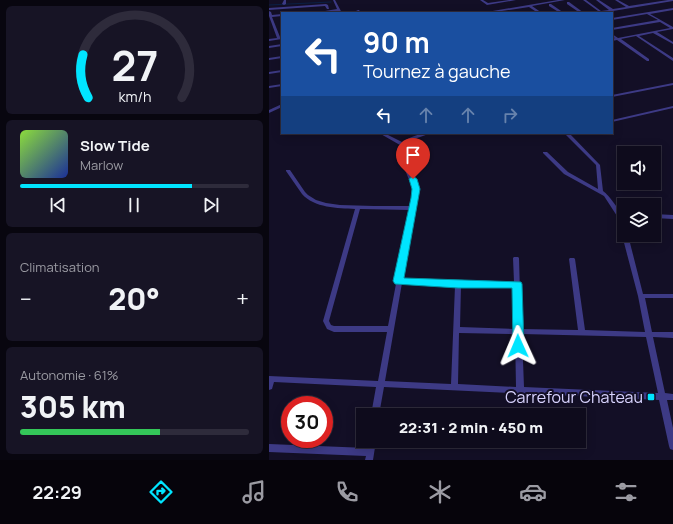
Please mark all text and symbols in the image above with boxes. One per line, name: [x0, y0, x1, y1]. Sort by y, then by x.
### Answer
text: 90 m: [363, 23, 430, 61]
icon: left: [297, 28, 349, 80]
text: 27: [111, 37, 158, 93]
text: Tournez à gauche: [363, 59, 511, 83]
text: km/h: [118, 86, 151, 105]
icon: left: [373, 104, 395, 126]
icon: ahead: [415, 104, 437, 126]
icon: ahead: [457, 104, 479, 126]
icon: right: [499, 104, 521, 126]
text: Slow Tide: [80, 135, 150, 156]
pin: [396, 138, 430, 179]
icon: arrive: [402, 144, 424, 166]
map controls: [617, 146, 661, 242]
button: sound: [617, 146, 661, 190]
text: Marlow: [80, 156, 123, 174]
icon: previous: [47, 194, 69, 216]
icon: pause: [123, 194, 145, 216]
icon: next: [200, 194, 222, 216]
button: layers: [617, 198, 661, 242]
text: Climatisation: [20, 258, 100, 276]
text: 20°: [108, 278, 160, 319]
text: −: [20, 284, 32, 314]
text: +: [236, 284, 249, 314]
position arrow: [497, 325, 539, 367]
text: Autonomie · 61%: [20, 366, 118, 384]
text: 305 km: [20, 386, 126, 427]
place label: Carrefour Chateau: [505, 386, 643, 408]
marker: Carrefour Chateau: [646, 392, 656, 402]
speed limit sign: 30: [281, 396, 333, 448]
text: 22:31 · 2 min · 450 m: [399, 417, 543, 438]
icon: directions: [147, 478, 175, 506]
icon: music: [240, 478, 268, 506]
icon: phone: [333, 478, 361, 506]
icon: climate: [426, 478, 454, 506]
icon: car: [519, 478, 547, 506]
icon: filters: [612, 478, 640, 506]
text: 22:29: [33, 480, 82, 504]

